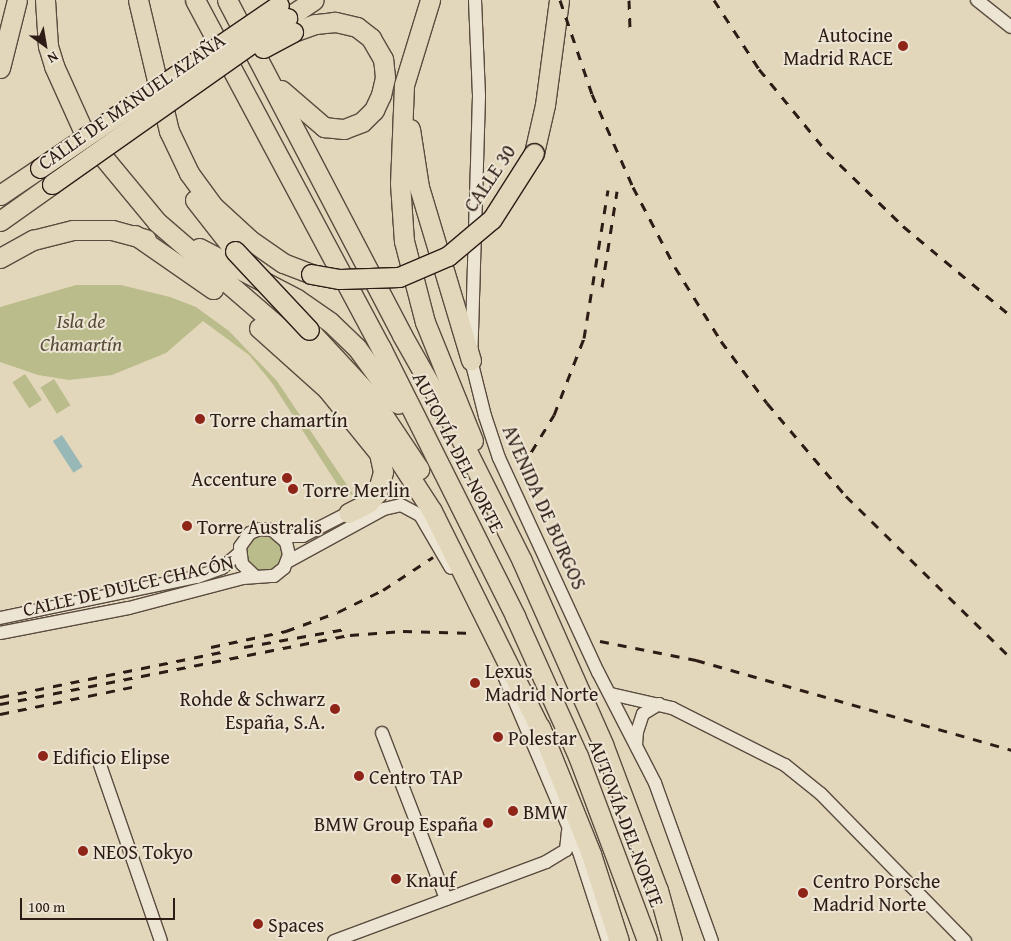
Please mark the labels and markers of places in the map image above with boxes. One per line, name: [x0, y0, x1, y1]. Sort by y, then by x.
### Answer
place label: Autocine Madrid RACE: [783, 22, 893, 69]
marker: Autocine Madrid RACE: [897, 40, 909, 52]
place label: Torre chamartín: [210, 407, 348, 431]
marker: Torre chamartín: [194, 413, 206, 425]
place label: Accenture: [191, 466, 277, 490]
marker: Accenture: [281, 472, 293, 484]
place label: Torre Merlin: [303, 477, 410, 501]
marker: Torre Merlin: [287, 483, 299, 495]
place label: Torre Australis: [197, 514, 322, 538]
marker: Torre Australis: [181, 520, 193, 532]
place label: Lexus Madrid Norte: [485, 659, 598, 706]
marker: Lexus Madrid Norte: [469, 677, 481, 689]
place label: Rohde & Schwarz España, S.A.: [180, 686, 325, 733]
marker: Rohde & Schwarz España, S.A.: [329, 703, 341, 715]
place label: Polestar: [508, 725, 577, 749]
marker: Polestar: [492, 731, 504, 743]
place label: Edificio Elipse: [53, 744, 170, 768]
marker: Edificio Elipse: [37, 750, 49, 762]
place label: Centro TAP: [369, 764, 463, 788]
marker: Centro TAP: [353, 770, 365, 782]
place label: BMW: [523, 799, 568, 823]
marker: BMW: [507, 805, 519, 817]
place label: BMW Group España: [314, 811, 478, 835]
marker: BMW Group España: [482, 817, 494, 829]
place label: NEOS Tokyo: [93, 839, 193, 863]
marker: NEOS Tokyo: [77, 845, 89, 857]
place label: Knauf: [406, 867, 456, 891]
place label: Centro Porsche Madrid Norte: [813, 869, 940, 916]
marker: Knauf: [390, 873, 402, 885]
marker: Centro Porsche Madrid Norte: [797, 887, 809, 899]
place label: Spaces: [268, 912, 324, 936]
marker: Spaces: [252, 918, 264, 930]

